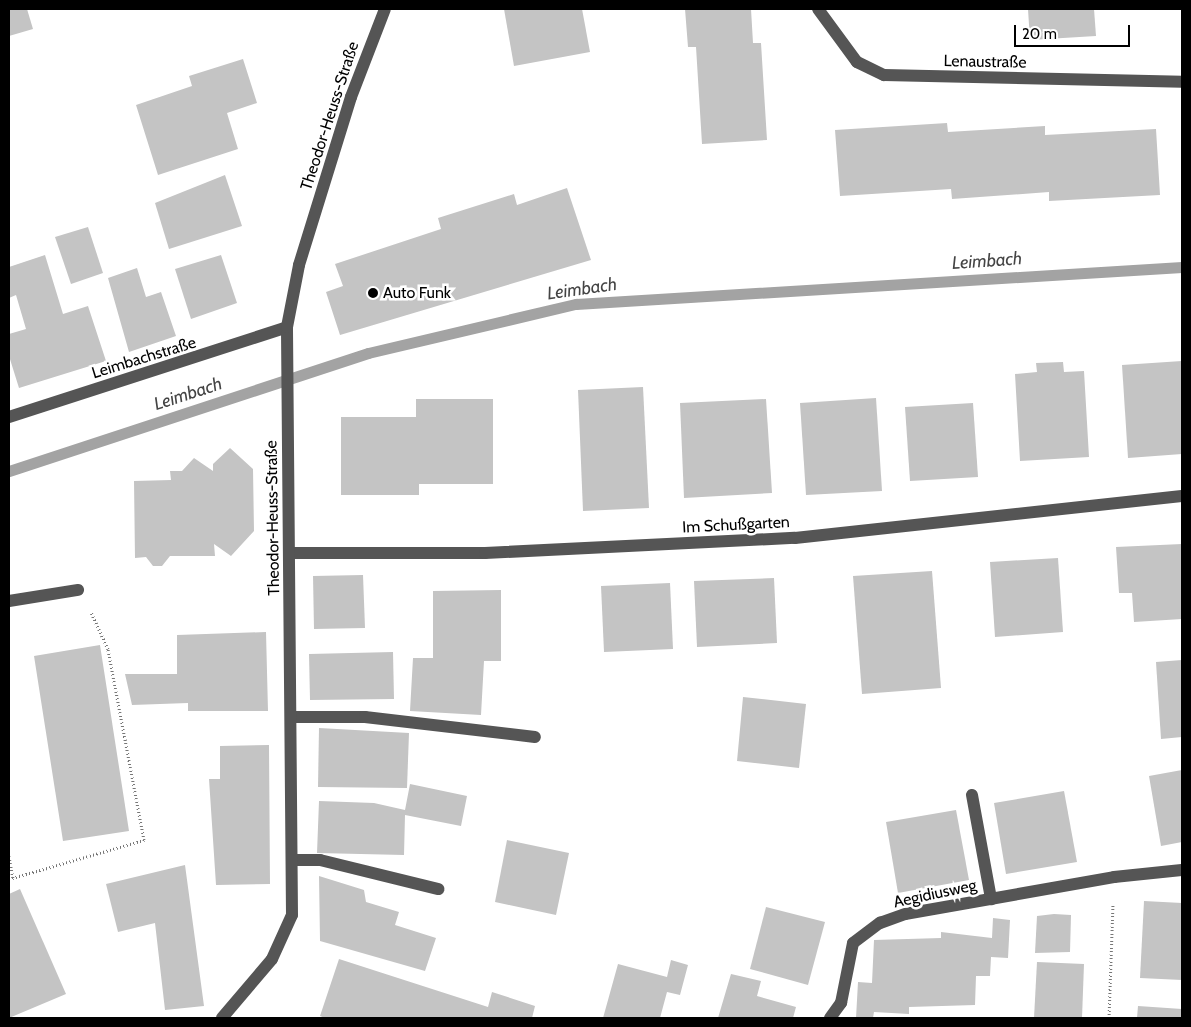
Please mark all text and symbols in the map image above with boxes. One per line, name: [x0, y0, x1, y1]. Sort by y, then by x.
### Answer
scale bar: [1016, 15, 1132, 47]
text: 20 m: [1022, 25, 1057, 43]
street label: Theodor-Heuss-Straße: [297, 39, 363, 193]
street label: Lenaustraße: [943, 52, 1027, 72]
water label: Leimbach: [951, 248, 1023, 274]
water label: Leimbach: [546, 273, 618, 305]
place label: Auto Funk: [383, 283, 451, 303]
marker: Auto Funk: [367, 287, 379, 299]
street label: Leimbachstraße: [90, 333, 198, 383]
water label: Leimbach: [151, 373, 225, 415]
street label: Theodor-Heuss-Straße: [262, 440, 284, 596]
street label: Im Schußgarten: [682, 513, 790, 537]
street label: Aegidiusweg: [892, 876, 978, 912]

